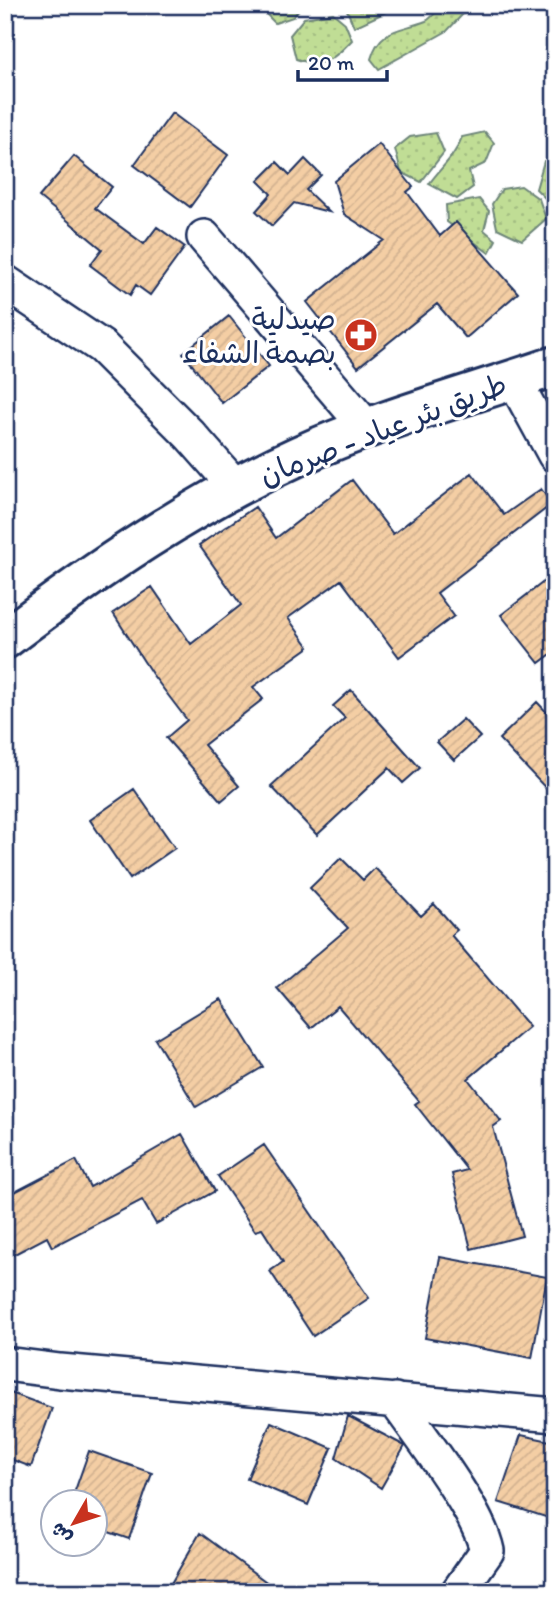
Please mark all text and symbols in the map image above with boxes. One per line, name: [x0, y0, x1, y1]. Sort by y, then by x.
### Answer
scale bar: [298, 38, 387, 82]
text: 20 m: [308, 50, 355, 75]
place label: صيدلية بصمة الشفاء: [182, 300, 336, 371]
pharmacy icon: صيدلية بصمة الشفاء: [342, 316, 380, 354]
street label: طريق بئر عياد - صرمان: [254, 365, 512, 493]
north arrow: [38, 1488, 108, 1558]
text: ش: [46, 1518, 77, 1549]

